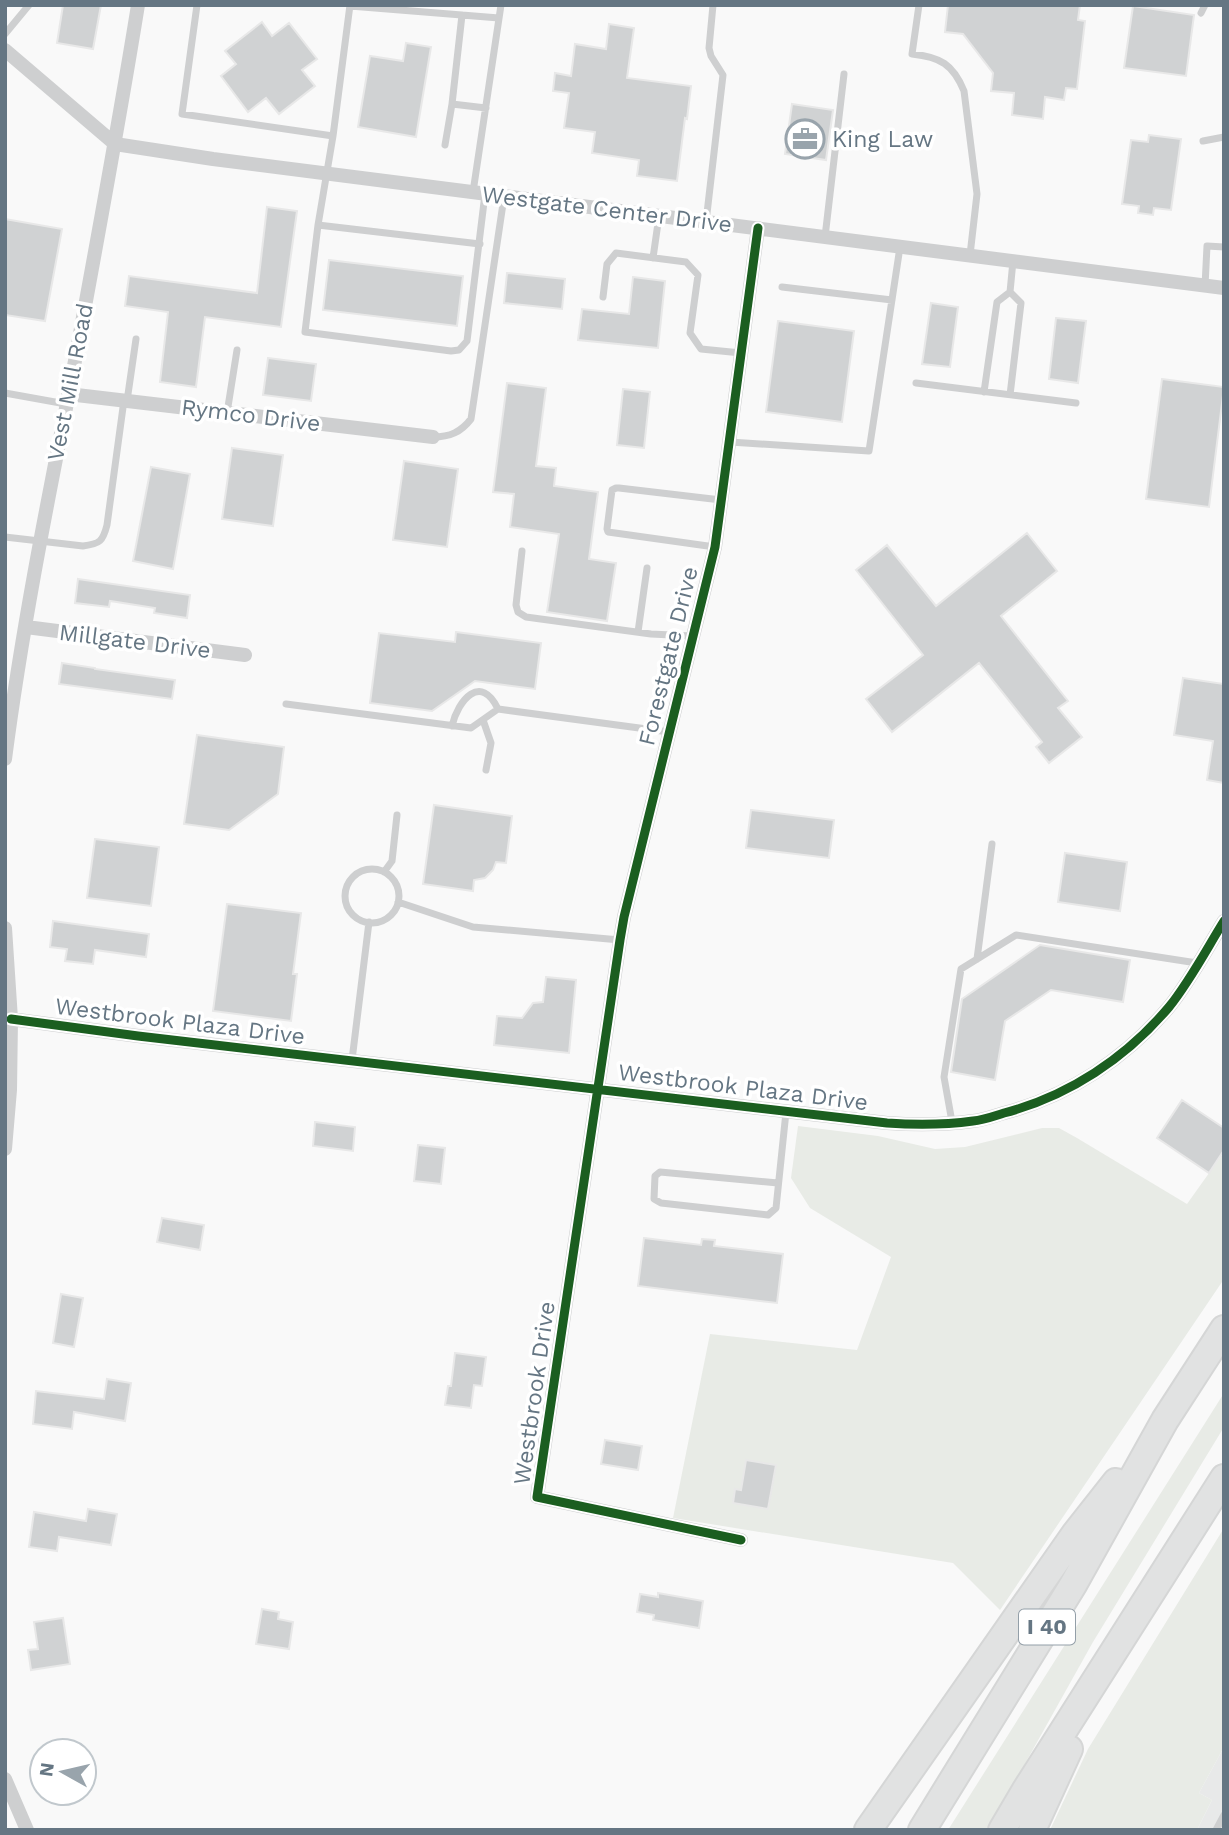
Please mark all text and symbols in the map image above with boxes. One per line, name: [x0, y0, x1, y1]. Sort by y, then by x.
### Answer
office icon: King Law: [784, 118, 826, 160]
place label: King Law: [832, 126, 933, 153]
street label: Westgate Center Drive: [480, 181, 734, 238]
street label: Vest Mill Road: [42, 301, 99, 463]
street label: Rymco Drive: [180, 394, 322, 437]
street label: Forestgate Drive: [633, 564, 704, 748]
street label: Millgate Drive: [58, 619, 212, 664]
street label: Westbrook Plaza Drive: [53, 993, 306, 1050]
street label: Westbrook Plaza Drive: [616, 1059, 869, 1116]
street label: Westbrook Drive: [508, 1300, 561, 1487]
road number: I 40: [1019, 1610, 1075, 1644]
north arrow: [28, 1737, 98, 1807]
text: N: [34, 1761, 59, 1778]

